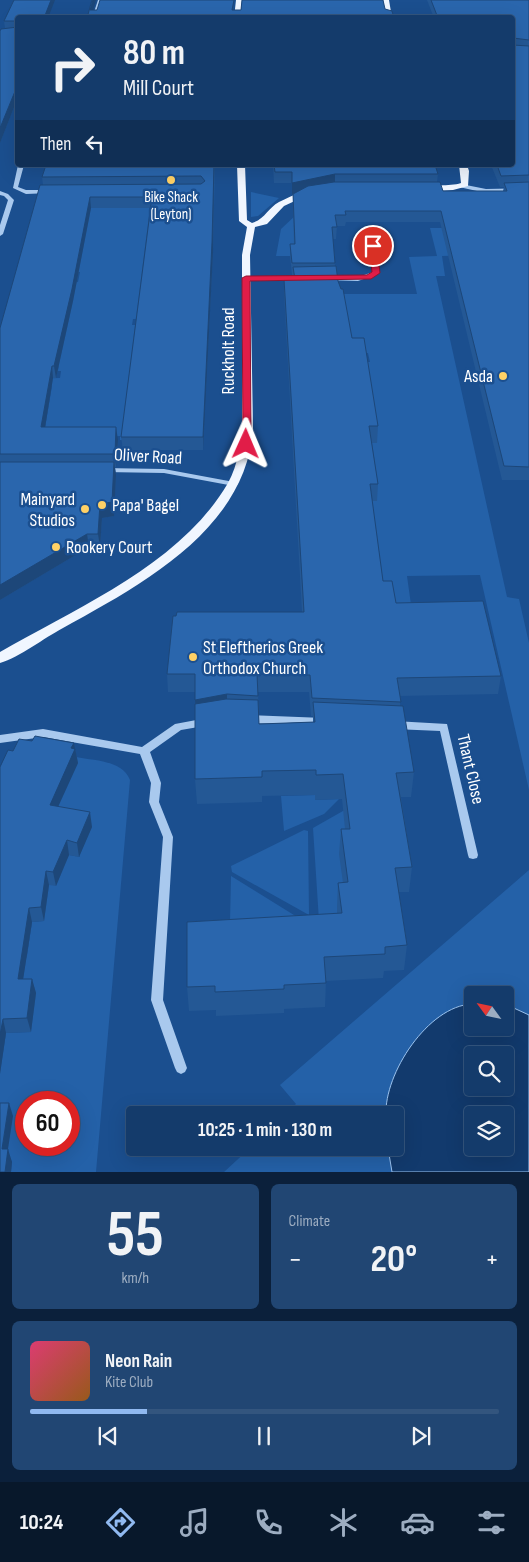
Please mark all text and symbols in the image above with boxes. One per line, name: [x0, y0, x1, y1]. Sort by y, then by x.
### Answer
text: 80 m: [123, 32, 185, 75]
icon: right: [40, 35, 105, 100]
text: Mill Court: [123, 75, 194, 102]
icon: left: [81, 130, 109, 158]
text: Then: [40, 133, 71, 156]
marker: Bike Shack (Leyton): [165, 174, 177, 186]
place label: Bike Shack (Leyton): [144, 188, 198, 224]
pin: [352, 225, 394, 267]
icon: arrive: [359, 232, 387, 260]
street label: Ruckholt Road: [218, 308, 239, 394]
place label: Asda: [463, 366, 493, 387]
marker: Asda: [497, 370, 509, 382]
position arrow: [219, 417, 271, 469]
street label: Oliver Road: [113, 444, 182, 469]
place label: Mainyard Studios: [20, 489, 75, 531]
place label: Papa' Bagel: [112, 495, 179, 516]
marker: Papa' Bagel: [96, 499, 108, 511]
marker: Mainyard Studios: [79, 503, 91, 515]
place label: Rookery Court: [66, 537, 153, 558]
marker: Rookery Court: [50, 541, 62, 553]
place label: St Eleftherios Greek Orthodox Church: [203, 637, 323, 679]
marker: St Eleftherios Greek Orthodox Church: [187, 651, 199, 663]
street label: Thant Close: [452, 732, 489, 806]
north arrow: [464, 986, 514, 1036]
map controls: [464, 986, 514, 1156]
button: search: [464, 1046, 514, 1096]
speed limit sign: 60: [15, 1091, 80, 1156]
button: layers: [464, 1106, 514, 1156]
text: 10:25 · 1 min · 130 m: [198, 1119, 332, 1142]
text: 55: [107, 1197, 164, 1275]
text: Climate: [289, 1212, 330, 1231]
text: 20°: [370, 1237, 417, 1282]
text: −: [289, 1243, 302, 1276]
text: +: [485, 1243, 499, 1276]
text: km/h: [121, 1269, 149, 1288]
text: Neon Rain: [105, 1350, 172, 1373]
text: Kite Club: [105, 1373, 153, 1392]
icon: previous: [94, 1422, 122, 1450]
icon: pause: [250, 1422, 278, 1450]
icon: next: [407, 1422, 435, 1450]
icon: directions: [103, 1505, 138, 1540]
icon: music: [177, 1505, 212, 1540]
icon: phone: [251, 1505, 286, 1540]
icon: climate: [326, 1505, 361, 1540]
icon: car: [400, 1505, 435, 1540]
icon: filters: [474, 1505, 509, 1540]
text: 10:24: [20, 1509, 63, 1536]

